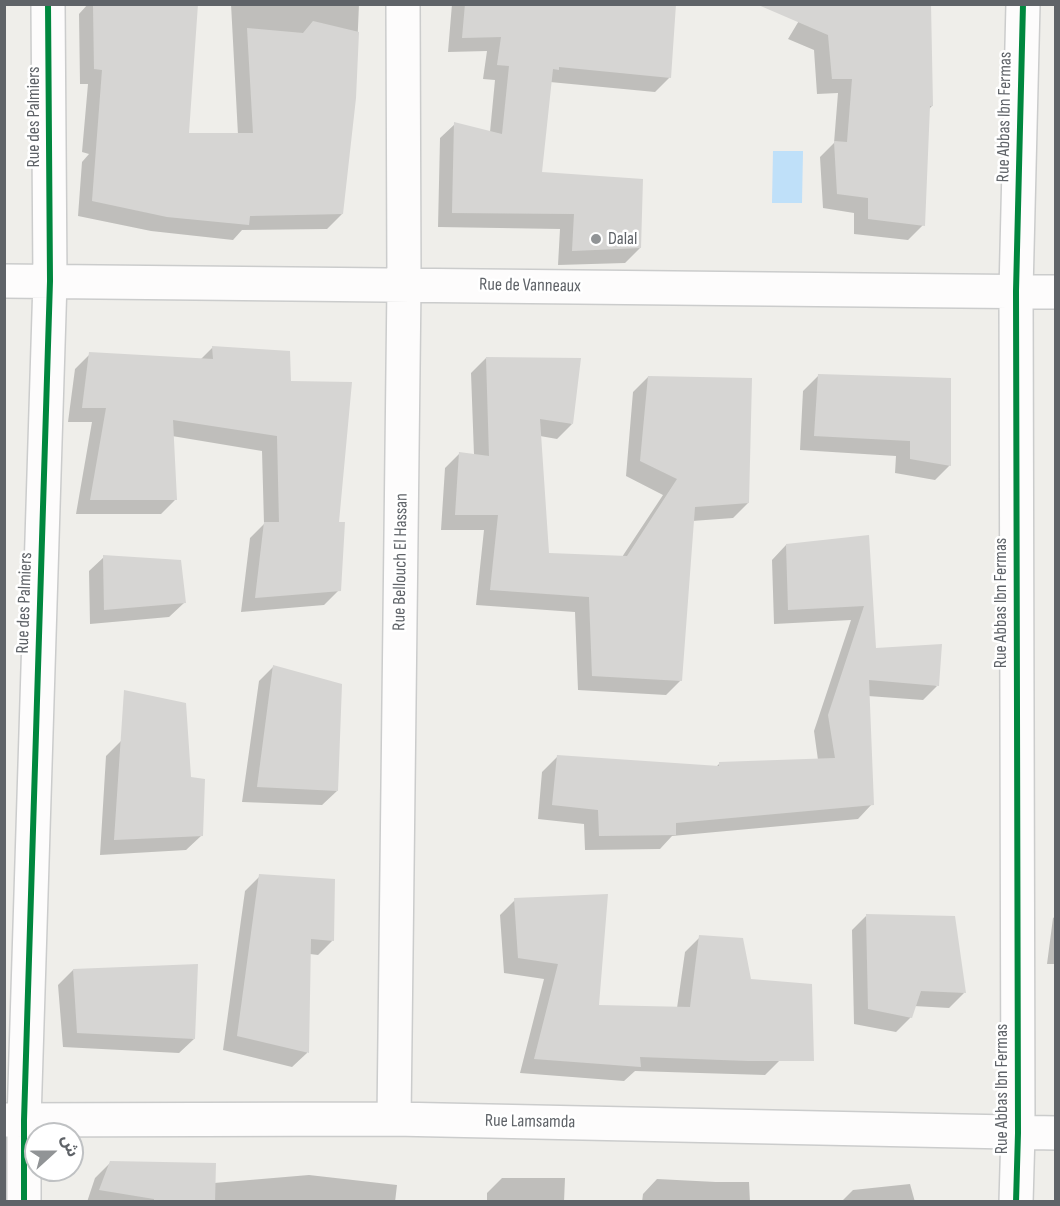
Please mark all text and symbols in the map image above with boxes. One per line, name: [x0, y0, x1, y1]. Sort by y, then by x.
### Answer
street label: Rue Abbas Ibn Fermas: [993, 51, 1017, 183]
street label: Rue des Palmiers: [23, 66, 45, 168]
place label: Dalal: [608, 228, 637, 250]
marker: Dalal: [589, 232, 603, 246]
street label: Rue de Vanneaux: [479, 274, 581, 298]
street label: Rue Bellouch El Hassan: [389, 493, 413, 631]
street label: Rue Abbas Ibn Fermas: [990, 538, 1012, 668]
street label: Rue des Palmiers: [12, 552, 38, 654]
street label: Rue Abbas Ibn Fermas: [991, 1024, 1013, 1154]
street label: Rue Lamsamda: [485, 1110, 575, 1134]
north arrow: [24, 1122, 84, 1182]
text: ش: [57, 1132, 82, 1160]

